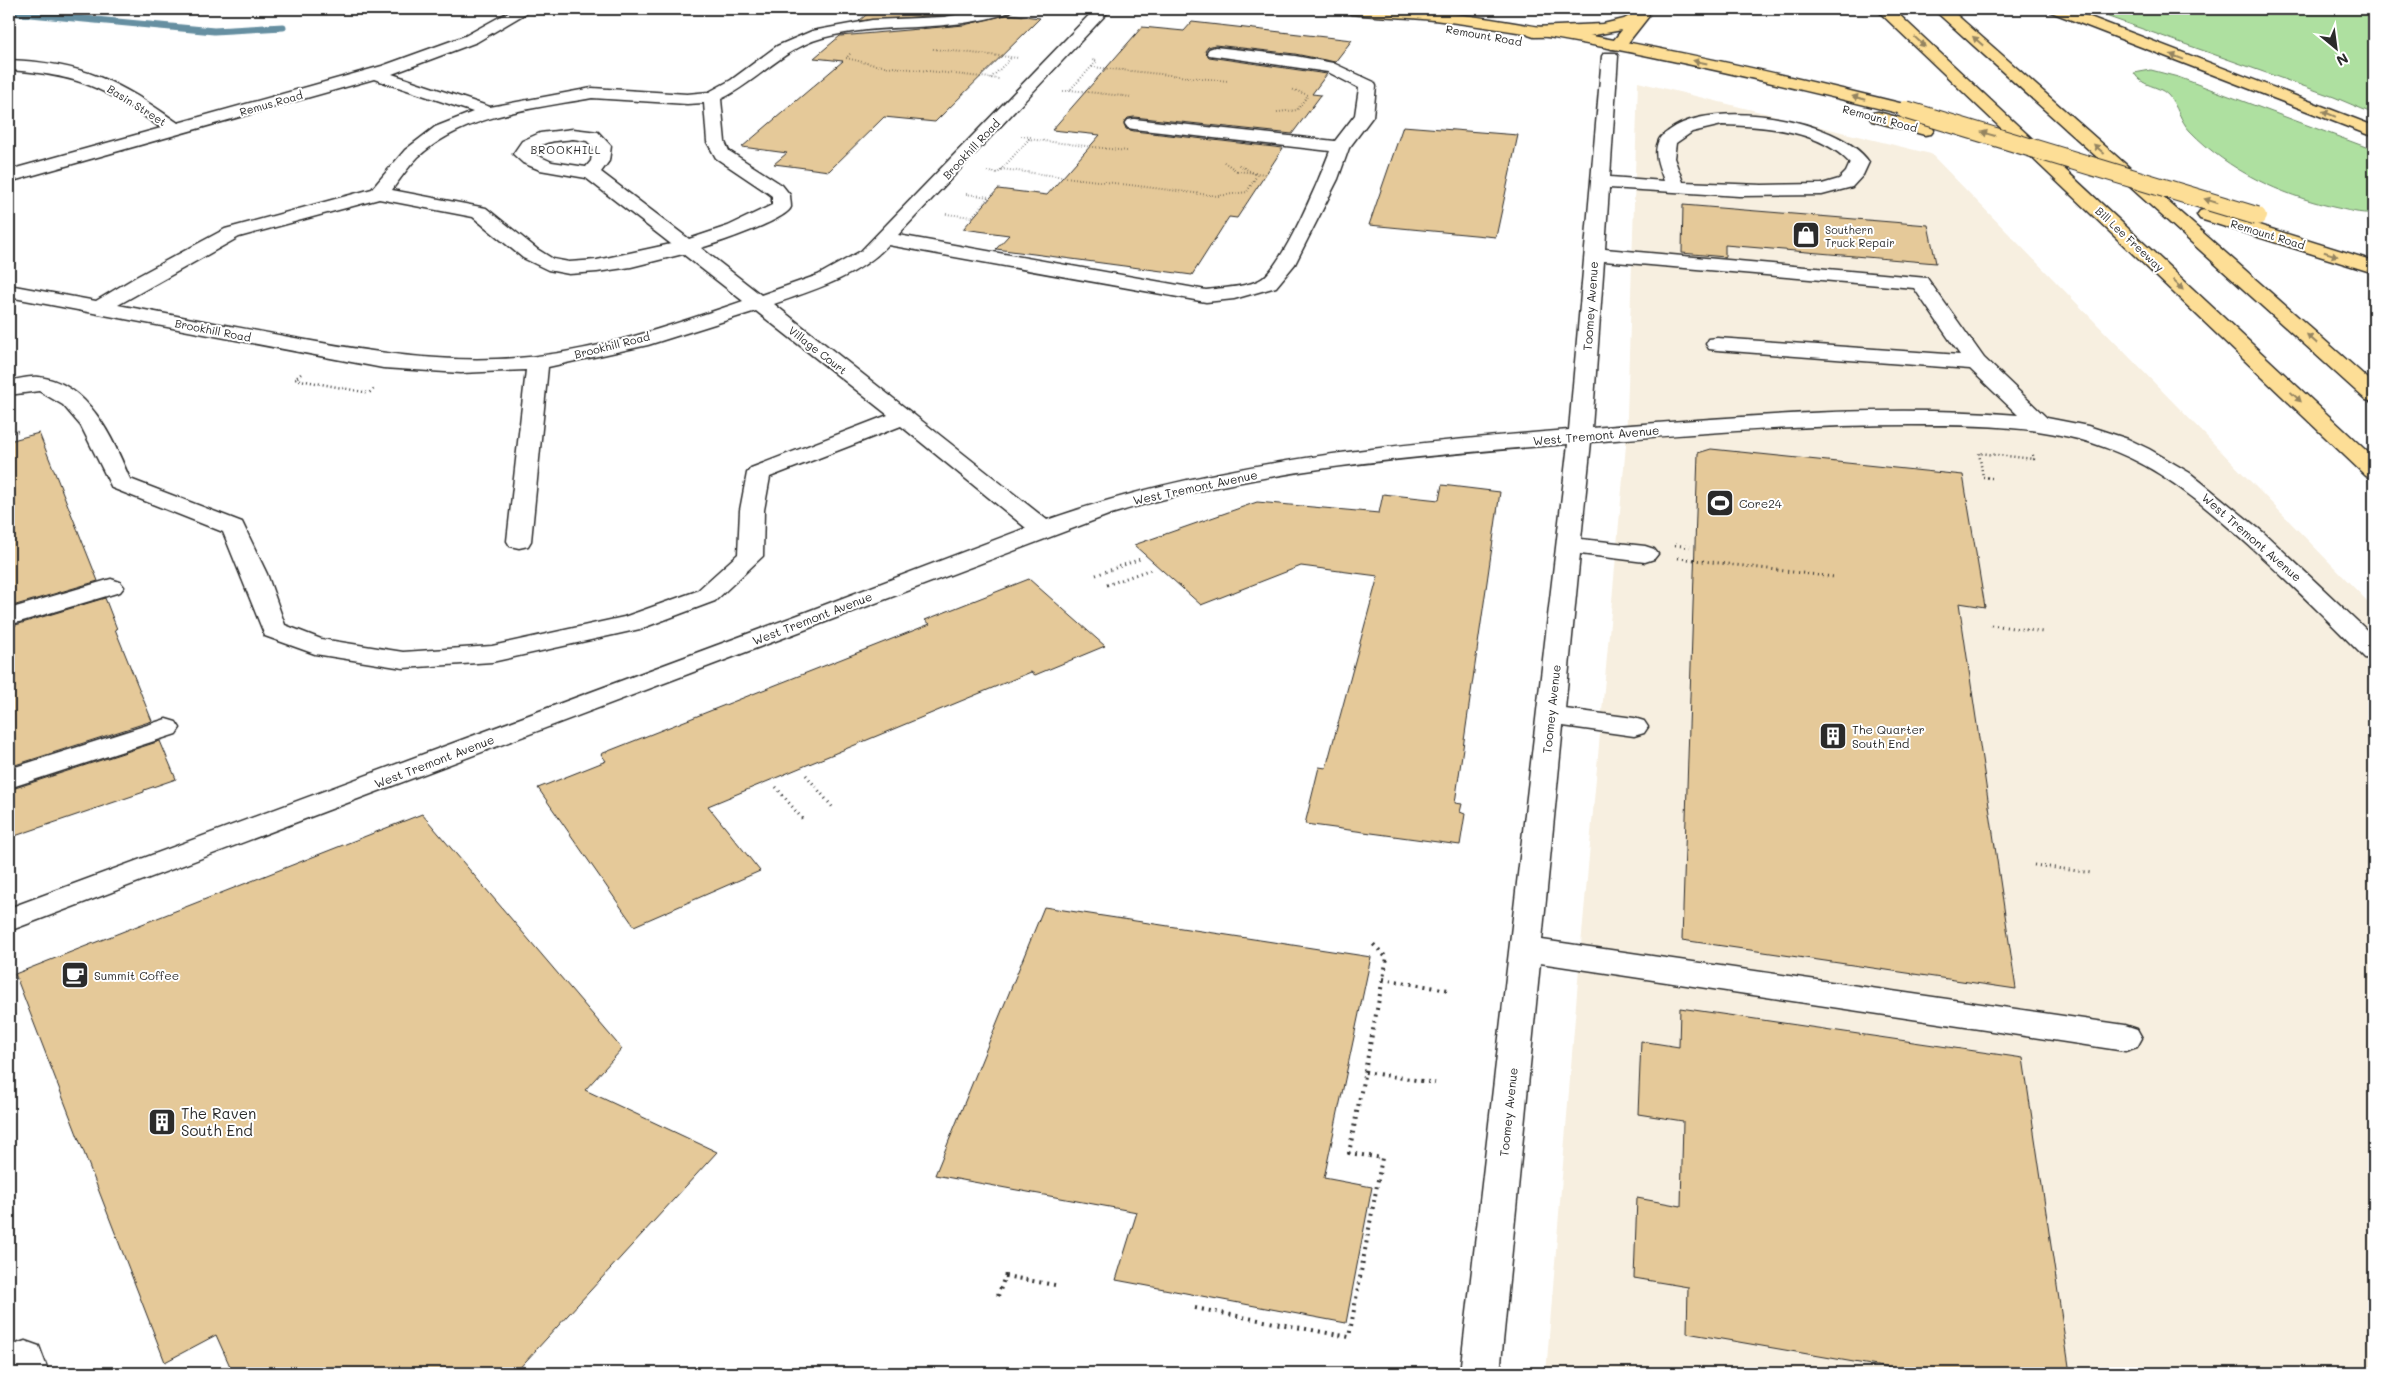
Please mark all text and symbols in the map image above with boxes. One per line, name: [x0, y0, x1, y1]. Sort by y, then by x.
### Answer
street label: Remount Road: [1445, 21, 1523, 49]
north arrow: [2310, 22, 2360, 72]
one-way arrow: [1913, 36, 1925, 48]
one-way arrow: [1971, 36, 1984, 47]
text: N: [2333, 49, 2352, 71]
one-way arrow: [2169, 53, 2184, 61]
one-way arrow: [1693, 58, 1708, 66]
street label: Basin Street: [105, 81, 170, 129]
street label: Remus Road: [238, 87, 304, 119]
one-way arrow: [1851, 94, 1866, 102]
street label: Remount Road: [1841, 101, 1919, 135]
one-way arrow: [2321, 110, 2336, 118]
street label: Brookhill Road: [939, 116, 1003, 182]
one-way arrow: [1981, 130, 1996, 138]
district label: BROOKHILL: [530, 142, 602, 157]
one-way arrow: [2094, 143, 2106, 155]
one-way arrow: [2203, 197, 2218, 205]
street label: Bill Lee Freeway: [2092, 203, 2168, 275]
street label: Remount Road: [2229, 216, 2307, 252]
shop icon: Southern Truck Repair: [1791, 220, 1821, 250]
place label: Southern Truck Repair: [1825, 222, 1895, 250]
one-way arrow: [2323, 250, 2338, 258]
street label: Toomey Avenue: [1579, 261, 1601, 351]
one-way arrow: [2172, 279, 2184, 291]
street label: Brookhill Road: [174, 315, 252, 345]
street label: Village Court: [786, 322, 850, 378]
street label: Brookhill Road: [573, 328, 651, 362]
one-way arrow: [2306, 333, 2318, 345]
one-way arrow: [2290, 391, 2302, 403]
street label: West Tremont Avenue: [1532, 421, 1660, 449]
street label: West Tremont Avenue: [1131, 466, 1259, 508]
sports icon: Core24: [1705, 488, 1735, 518]
street label: West Tremont Avenue: [2199, 489, 2305, 585]
place label: Core24: [1739, 495, 1782, 511]
street label: West Tremont Avenue: [750, 588, 874, 648]
street label: Toomey Avenue: [1538, 664, 1564, 754]
building icon: The Quarter South End: [1818, 721, 1848, 751]
place label: The Quarter South End: [1852, 721, 1925, 751]
street label: West Tremont Avenue: [372, 731, 496, 791]
cafe icon: Summit Coffee: [60, 960, 90, 990]
place label: Summit Coffee: [94, 967, 179, 983]
street label: Toomey Avenue: [1495, 1067, 1521, 1157]
place label: The Raven South End: [181, 1103, 256, 1140]
building icon: The Raven South End: [147, 1107, 177, 1137]

